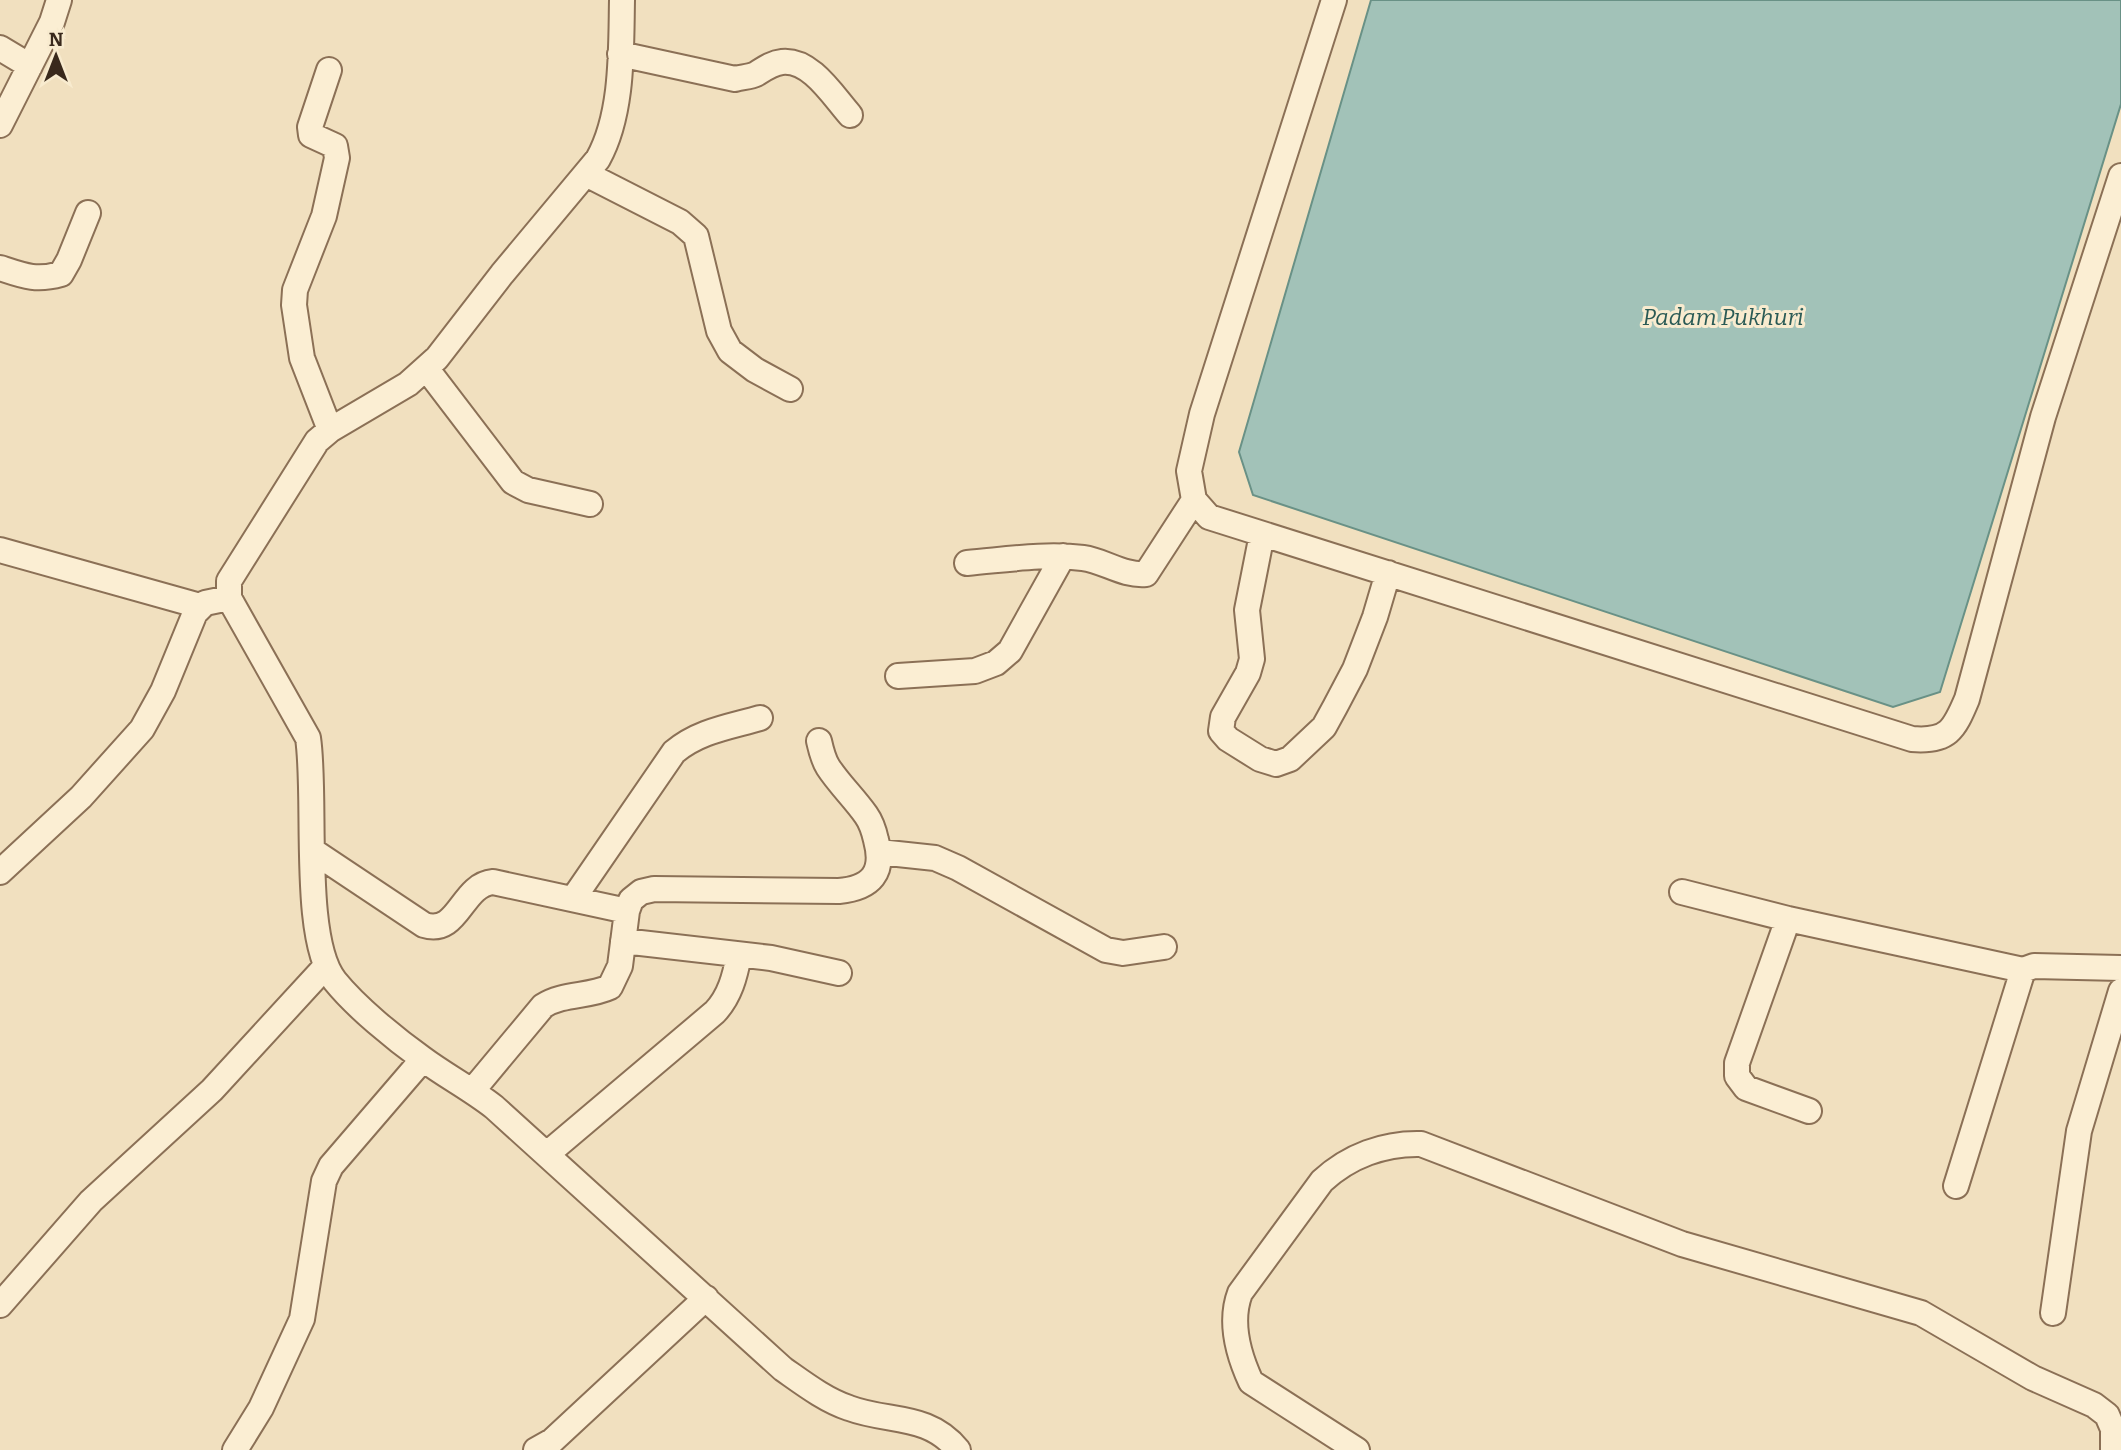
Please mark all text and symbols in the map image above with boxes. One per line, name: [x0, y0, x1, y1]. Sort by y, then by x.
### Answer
north arrow: [21, 21, 91, 91]
text: N: [49, 28, 64, 51]
water label: Padam Pukhuri: [1642, 303, 1804, 331]

